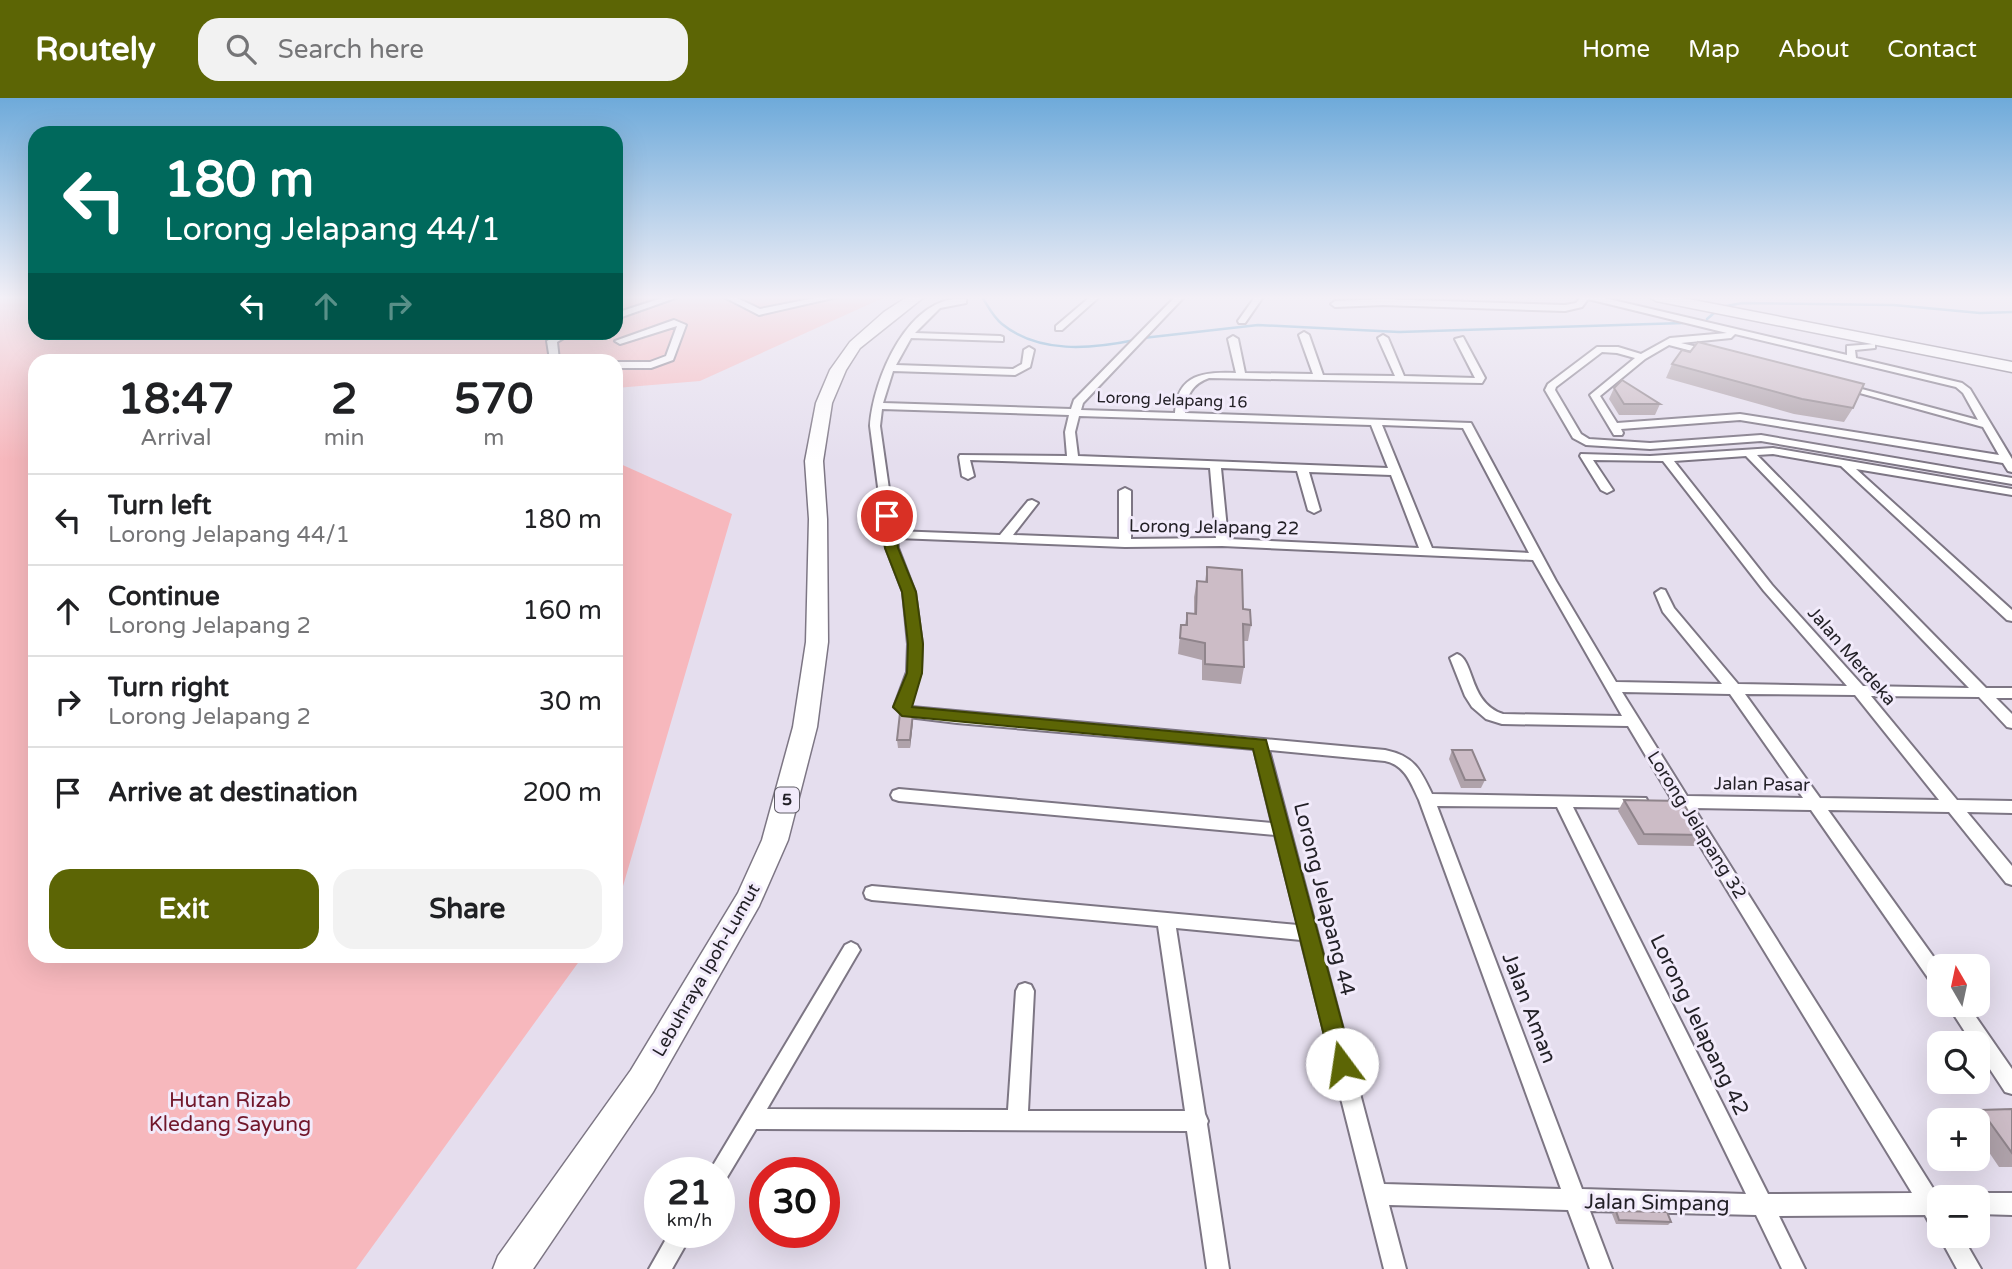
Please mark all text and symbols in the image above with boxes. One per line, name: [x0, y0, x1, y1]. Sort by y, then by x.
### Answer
search box: [198, 18, 688, 81]
text: Routely: [35, 30, 156, 69]
icon: search: [222, 30, 260, 68]
text: Search here: [278, 34, 424, 65]
text: Home: [1582, 35, 1650, 64]
text: Map: [1688, 35, 1740, 64]
text: About: [1778, 35, 1849, 64]
text: Contact: [1887, 35, 1977, 64]
text: 180 m: [164, 151, 314, 210]
icon: left: [49, 154, 140, 245]
text: Lorong Jelapang 44/1: [164, 211, 501, 249]
icon: left: [234, 287, 272, 325]
icon: ahead: [307, 287, 345, 325]
icon: right: [380, 287, 418, 325]
text: 18:47: [118, 374, 234, 425]
text: 2: [331, 374, 357, 425]
text: 570: [454, 374, 533, 425]
street label: Lorong Jelapang 16: [1096, 387, 1248, 413]
text: Arrival: [140, 424, 211, 452]
text: min: [324, 424, 365, 452]
text: m: [483, 424, 504, 452]
pin: [857, 486, 917, 546]
text: Turn left: [108, 490, 211, 521]
icon: arrive: [868, 497, 906, 535]
icon: left: [49, 501, 87, 539]
text: 180 m: [522, 504, 602, 535]
street label: Lorong Jelapang 22: [1129, 515, 1299, 539]
text: Lorong Jelapang 44/1: [108, 521, 350, 549]
text: Continue: [108, 581, 220, 612]
icon: ahead: [49, 592, 87, 630]
text: 160 m: [522, 595, 602, 626]
street label: Jalan Merdeka: [1803, 602, 1901, 710]
text: Lorong Jelapang 2: [108, 612, 311, 640]
text: Turn right: [108, 672, 229, 703]
icon: right: [49, 683, 87, 721]
text: 30 m: [539, 686, 602, 717]
text: Lorong Jelapang 2: [108, 703, 311, 731]
street label: Lorong Jelapang 32: [1643, 747, 1751, 903]
street label: Jalan Pasar: [1714, 772, 1810, 796]
icon: arrive: [49, 774, 87, 812]
text: Arrive at destination: [108, 777, 358, 808]
text: 200 m: [522, 777, 602, 808]
road number: 5: [775, 788, 799, 813]
street label: Lorong Jelapang 44: [1288, 800, 1360, 998]
button: Exit: [49, 869, 319, 949]
button: Share: [333, 869, 602, 949]
street label: Lebuhraya Ipoh-Lumut: [647, 879, 765, 1060]
street label: Lorong Jelapang 42: [1644, 930, 1754, 1120]
street label: Jalan Aman: [1496, 949, 1562, 1067]
north arrow: [1927, 954, 1990, 1017]
map controls: [1927, 954, 1990, 1248]
position arrow: [1305, 1027, 1379, 1101]
button: search: [1927, 1031, 1990, 1094]
park label: Hutan Rizab Kledang Sayung: [149, 1088, 311, 1137]
button: +: [1927, 1108, 1990, 1171]
speed limit sign: 30: [749, 1157, 840, 1248]
text: 21: [668, 1172, 711, 1214]
button: −: [1927, 1185, 1990, 1248]
street label: Jalan Simpang: [1584, 1189, 1730, 1217]
text: km/h: [667, 1209, 712, 1231]

